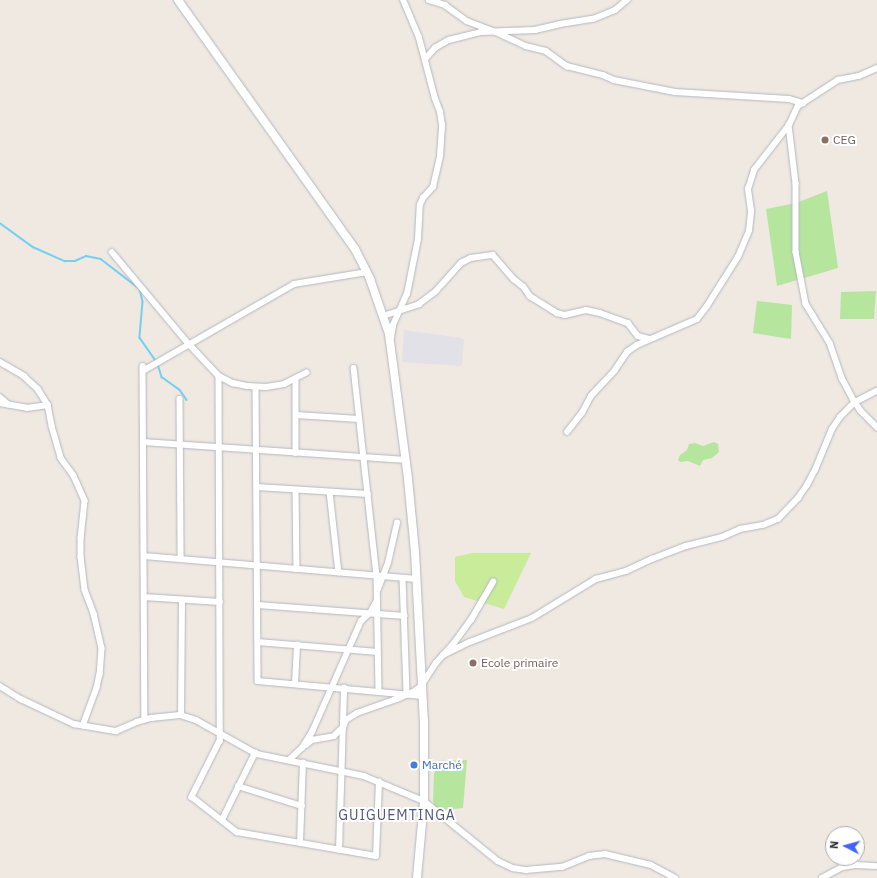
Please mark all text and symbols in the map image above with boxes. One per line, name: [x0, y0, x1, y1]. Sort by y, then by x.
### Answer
place label: CEG: [833, 133, 856, 147]
marker: CEG: [820, 135, 830, 145]
place label: Ecole primaire: [481, 656, 558, 670]
marker: Ecole primaire: [468, 658, 478, 668]
place label: Marché: [422, 758, 462, 772]
marker: Marché: [409, 760, 419, 770]
district label: GUIGUEMTINGA: [338, 807, 456, 823]
north arrow: [825, 826, 865, 866]
text: N: [827, 840, 841, 850]

